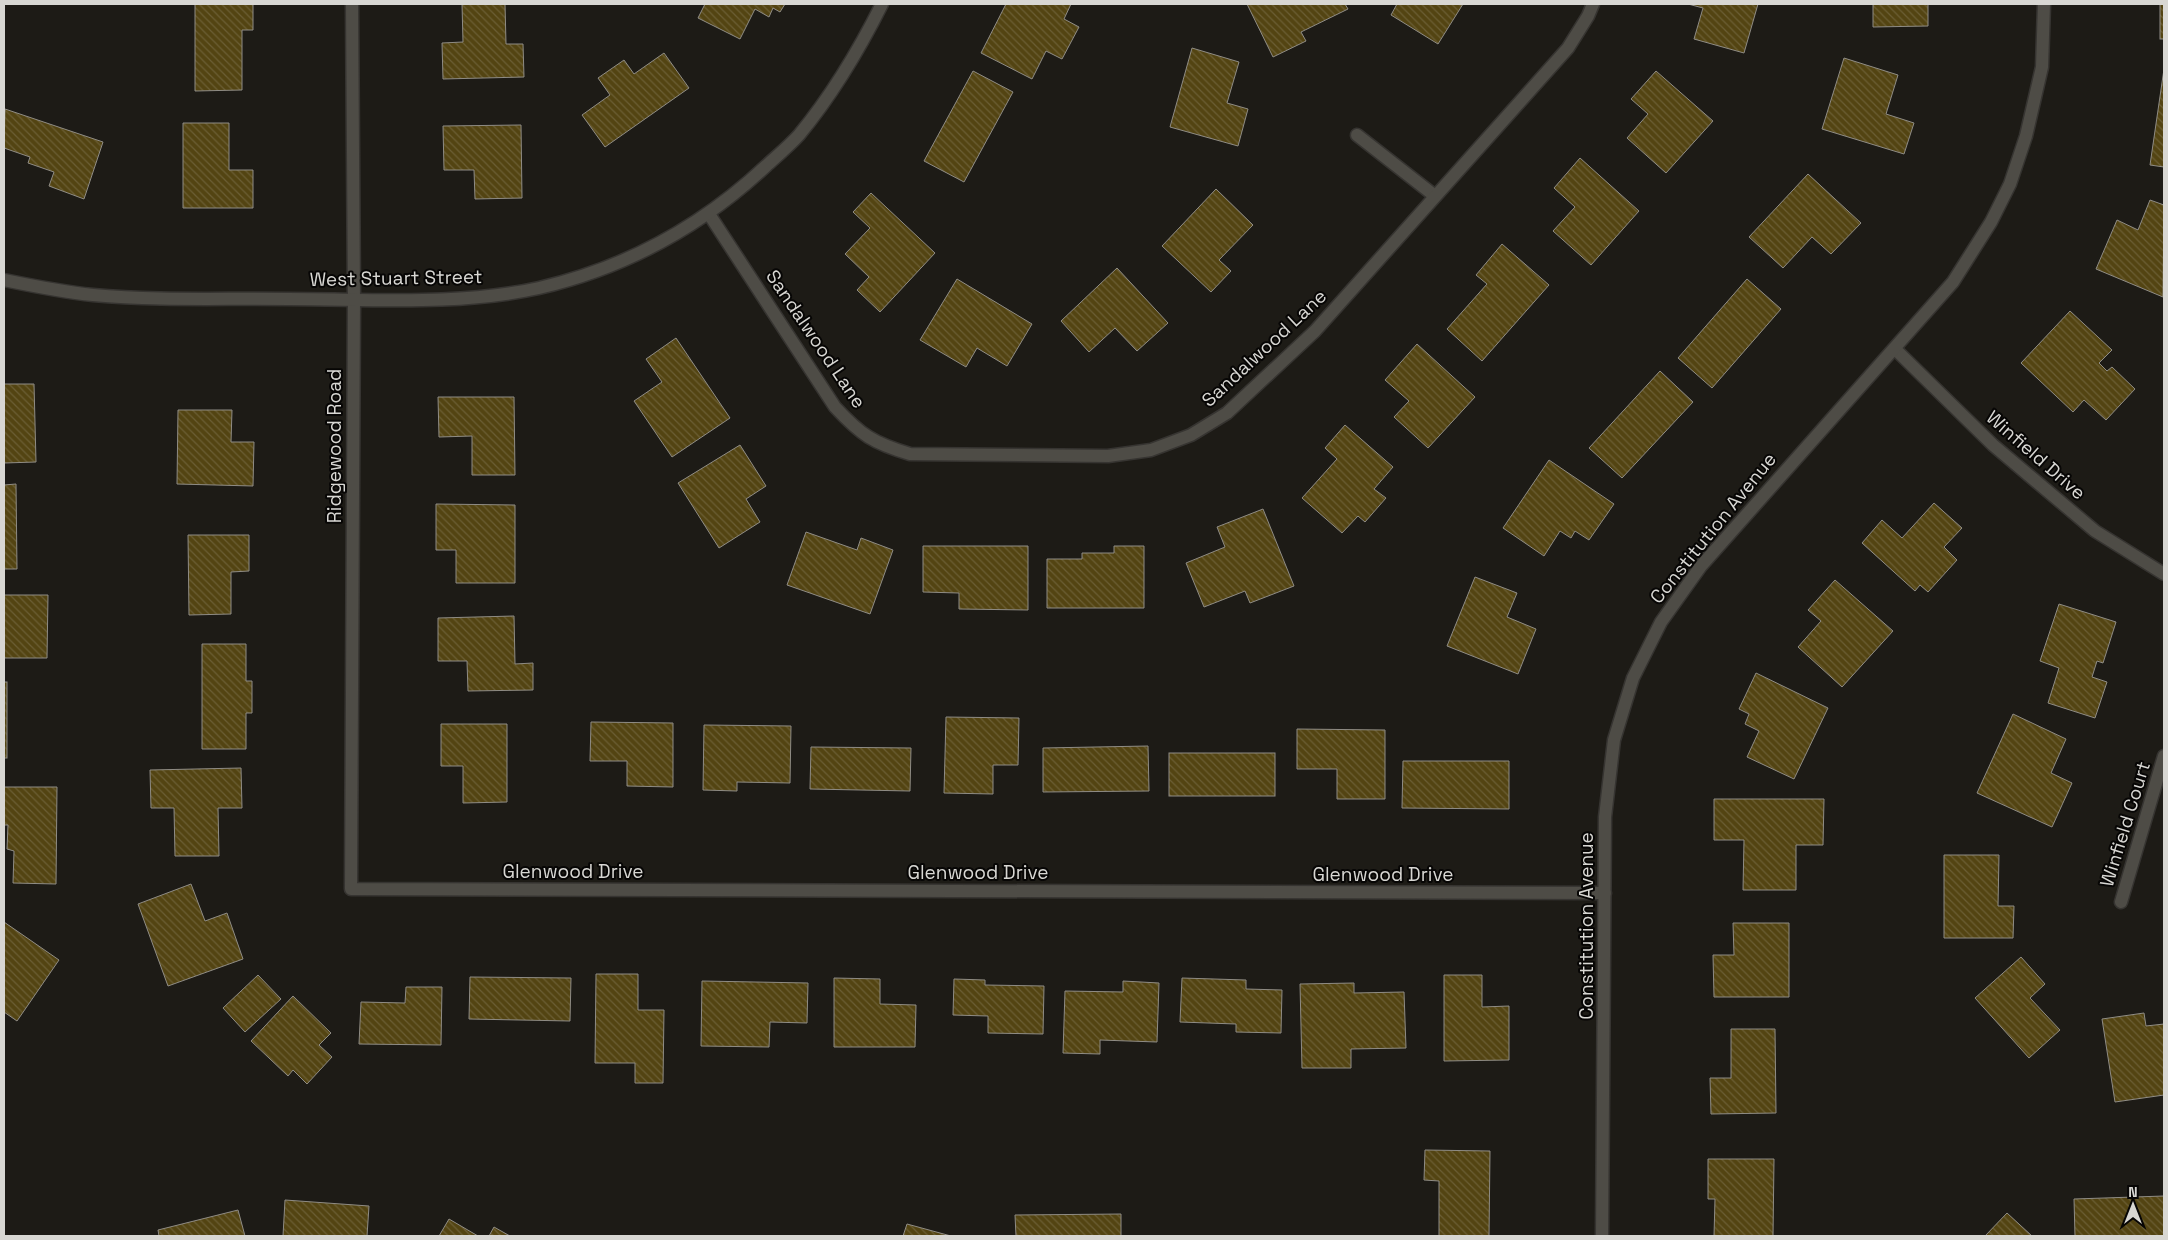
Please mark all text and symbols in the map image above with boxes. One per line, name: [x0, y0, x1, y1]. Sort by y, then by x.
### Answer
street label: West Stuart Street: [309, 264, 483, 292]
street label: Sandalwood Lane: [760, 265, 872, 413]
street label: Sandalwood Lane: [1196, 284, 1332, 412]
street label: Ridgewood Road: [322, 369, 347, 523]
street label: Winfield Drive: [1981, 405, 2091, 505]
street label: Constitution Avenue: [1644, 447, 1782, 609]
street label: Winfield Court: [2094, 758, 2156, 890]
street label: Constitution Avenue: [1574, 832, 1599, 1020]
street label: Glenwood Drive: [502, 859, 644, 884]
street label: Glenwood Drive: [907, 860, 1049, 885]
street label: Glenwood Drive: [1312, 862, 1454, 887]
north arrow: [2108, 1180, 2158, 1230]
text: N: [2128, 1183, 2138, 1201]

